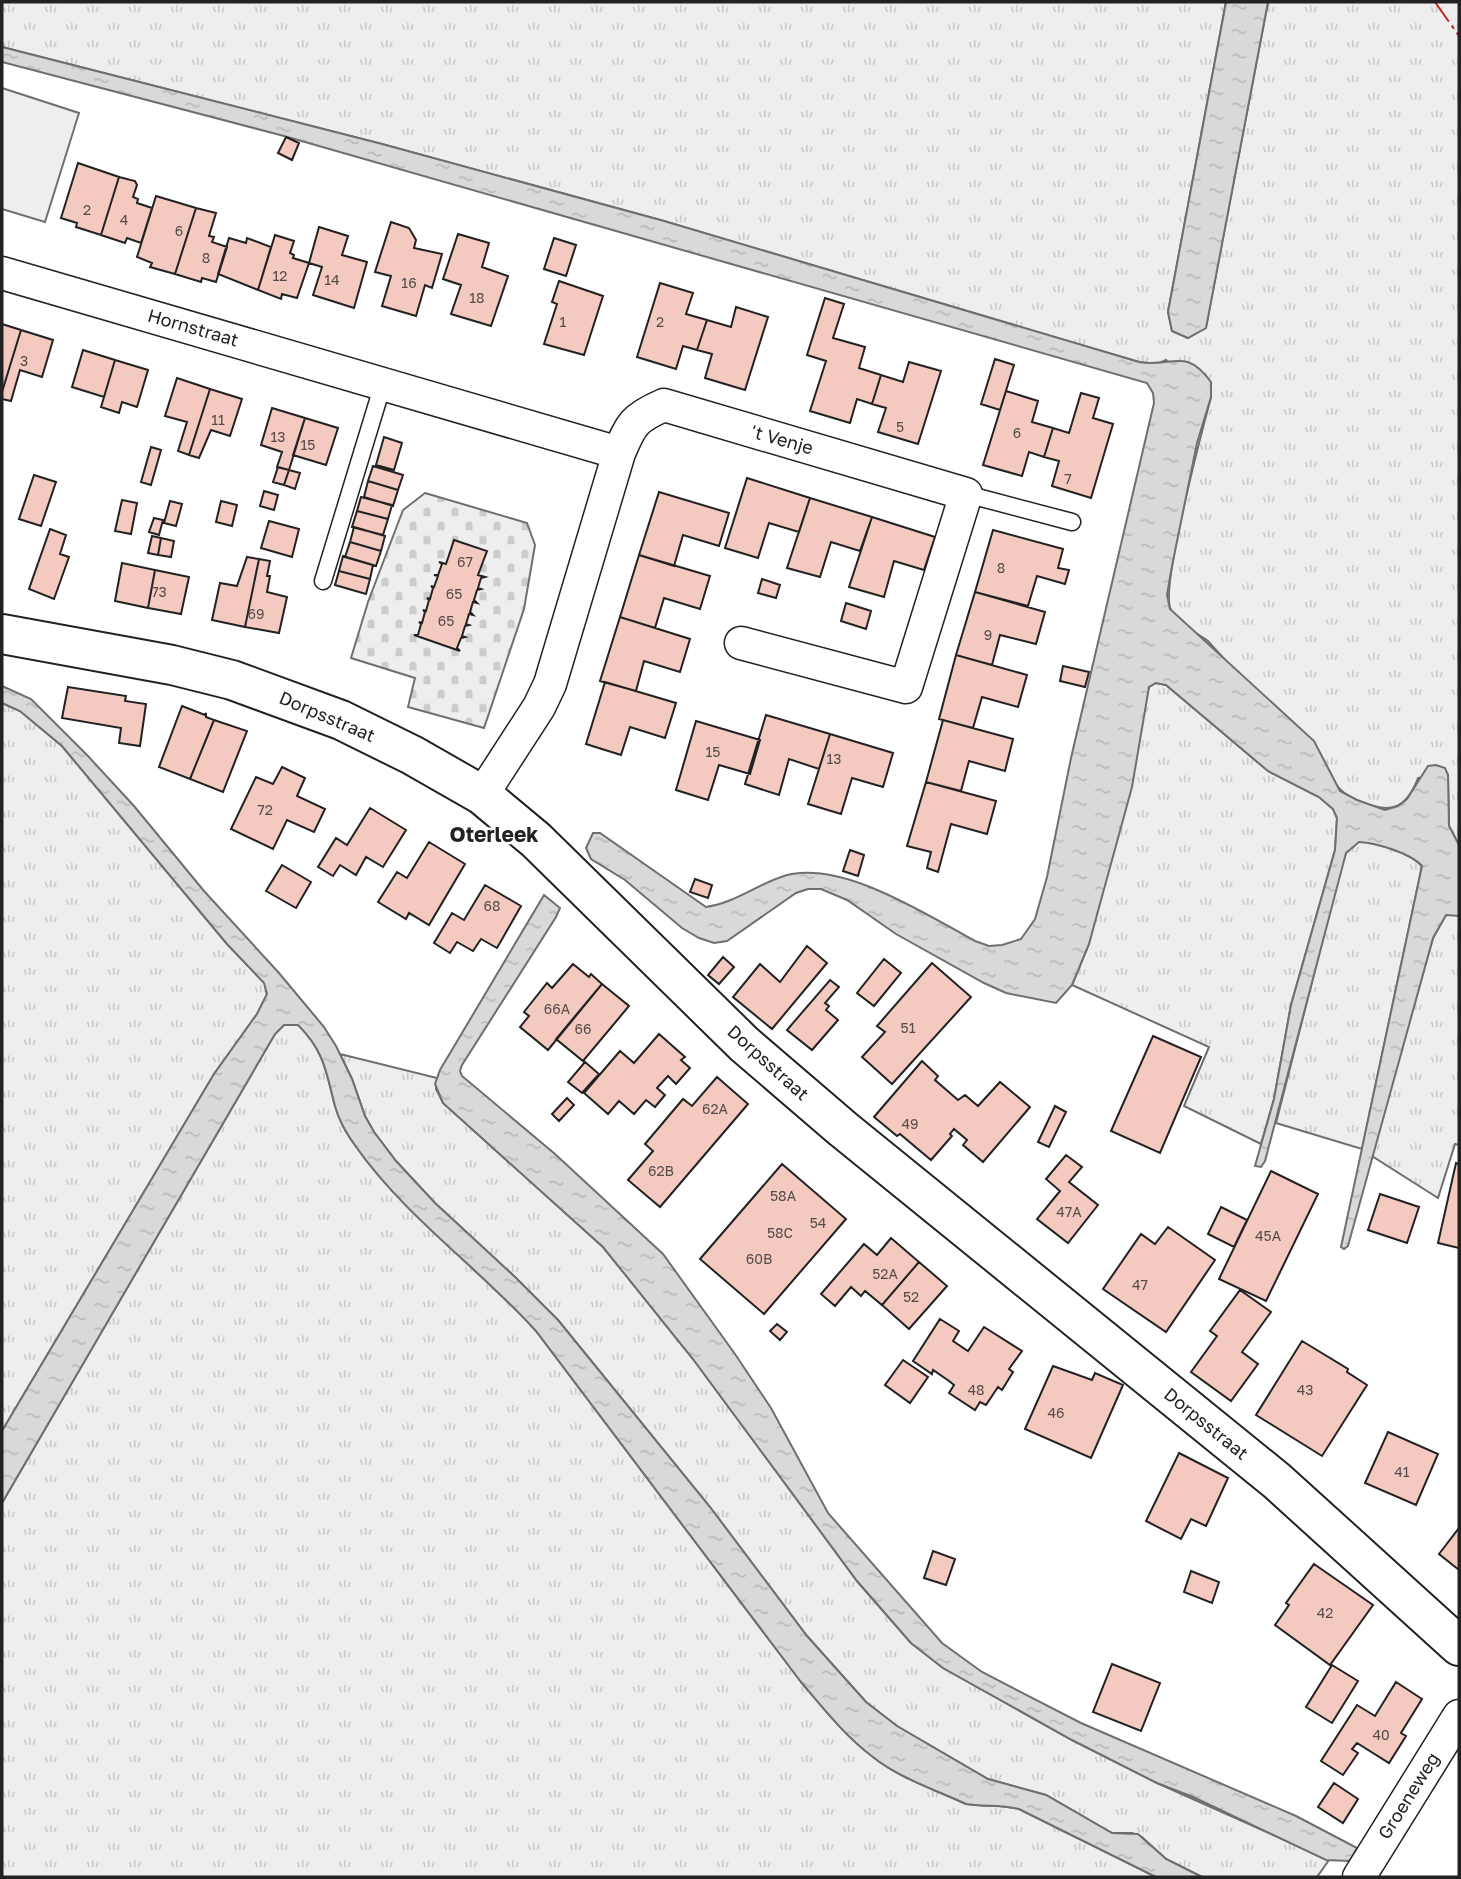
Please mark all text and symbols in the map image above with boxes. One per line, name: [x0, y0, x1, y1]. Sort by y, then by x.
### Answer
house number: 2: [83, 201, 91, 218]
house number: 4: [120, 211, 128, 228]
house number: 6: [175, 222, 183, 239]
house number: 8: [202, 249, 210, 266]
house number: 12: [273, 267, 287, 284]
house number: 14: [324, 271, 340, 288]
house number: 16: [401, 274, 417, 291]
house number: 18: [469, 289, 485, 306]
street label: Hornstraat: [145, 304, 241, 351]
house number: 1: [560, 313, 567, 330]
house number: 2: [656, 313, 664, 330]
house number: 3: [20, 352, 28, 369]
house number: 11: [211, 411, 225, 428]
house number: 5: [896, 418, 904, 435]
street label: 't Venje: [748, 420, 816, 458]
house number: 6: [1013, 424, 1021, 441]
house number: 13: [271, 428, 285, 445]
house number: 15: [301, 436, 315, 453]
house number: 7: [1064, 470, 1072, 487]
house number: 67: [457, 553, 473, 570]
house number: 8: [997, 559, 1005, 576]
house number: 73: [151, 583, 167, 600]
house number: 65: [446, 585, 462, 602]
house number: 69: [248, 605, 264, 622]
house number: 65: [438, 612, 454, 629]
house number: 9: [984, 626, 992, 643]
street label: Dorpsstraat: [276, 686, 379, 746]
house number: 15: [706, 743, 720, 760]
house number: 13: [827, 750, 841, 767]
house number: 72: [257, 801, 273, 818]
district label: Oterleek: [449, 821, 539, 847]
house number: 68: [483, 897, 501, 914]
house number: 66A: [544, 1000, 571, 1017]
house number: 51: [901, 1019, 916, 1036]
house number: 66: [575, 1020, 591, 1037]
street label: Dorpsstraat: [723, 1020, 814, 1105]
house number: 62A: [702, 1100, 729, 1117]
house number: 49: [901, 1115, 919, 1132]
house number: 62B: [648, 1162, 674, 1179]
house number: 58A: [770, 1187, 797, 1204]
house number: 47A: [1056, 1203, 1082, 1220]
house number: 54: [810, 1214, 826, 1231]
house number: 58C: [767, 1224, 793, 1241]
house number: 45A: [1255, 1227, 1282, 1244]
house number: 60B: [746, 1250, 772, 1267]
house number: 52A: [872, 1265, 898, 1282]
house number: 47: [1132, 1276, 1148, 1293]
house number: 52: [903, 1288, 919, 1305]
house number: 48: [967, 1381, 985, 1398]
house number: 43: [1297, 1381, 1313, 1398]
street label: Dorpsstraat: [1160, 1383, 1253, 1464]
house number: 46: [1047, 1404, 1065, 1421]
house number: 41: [1394, 1463, 1410, 1480]
house number: 42: [1317, 1604, 1333, 1621]
house number: 40: [1372, 1726, 1390, 1743]
street label: Groeneweg: [1373, 1748, 1443, 1843]

